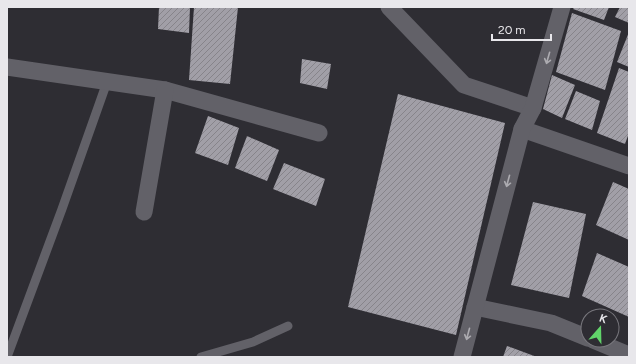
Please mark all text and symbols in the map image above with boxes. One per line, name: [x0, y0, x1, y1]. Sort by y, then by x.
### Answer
scale bar: [492, 16, 551, 42]
text: 20 m: [498, 23, 526, 37]
one-way arrow: [544, 51, 551, 64]
one-way arrow: [504, 175, 512, 188]
north arrow: [580, 308, 620, 348]
text: K: [598, 312, 610, 327]
one-way arrow: [464, 327, 471, 340]

